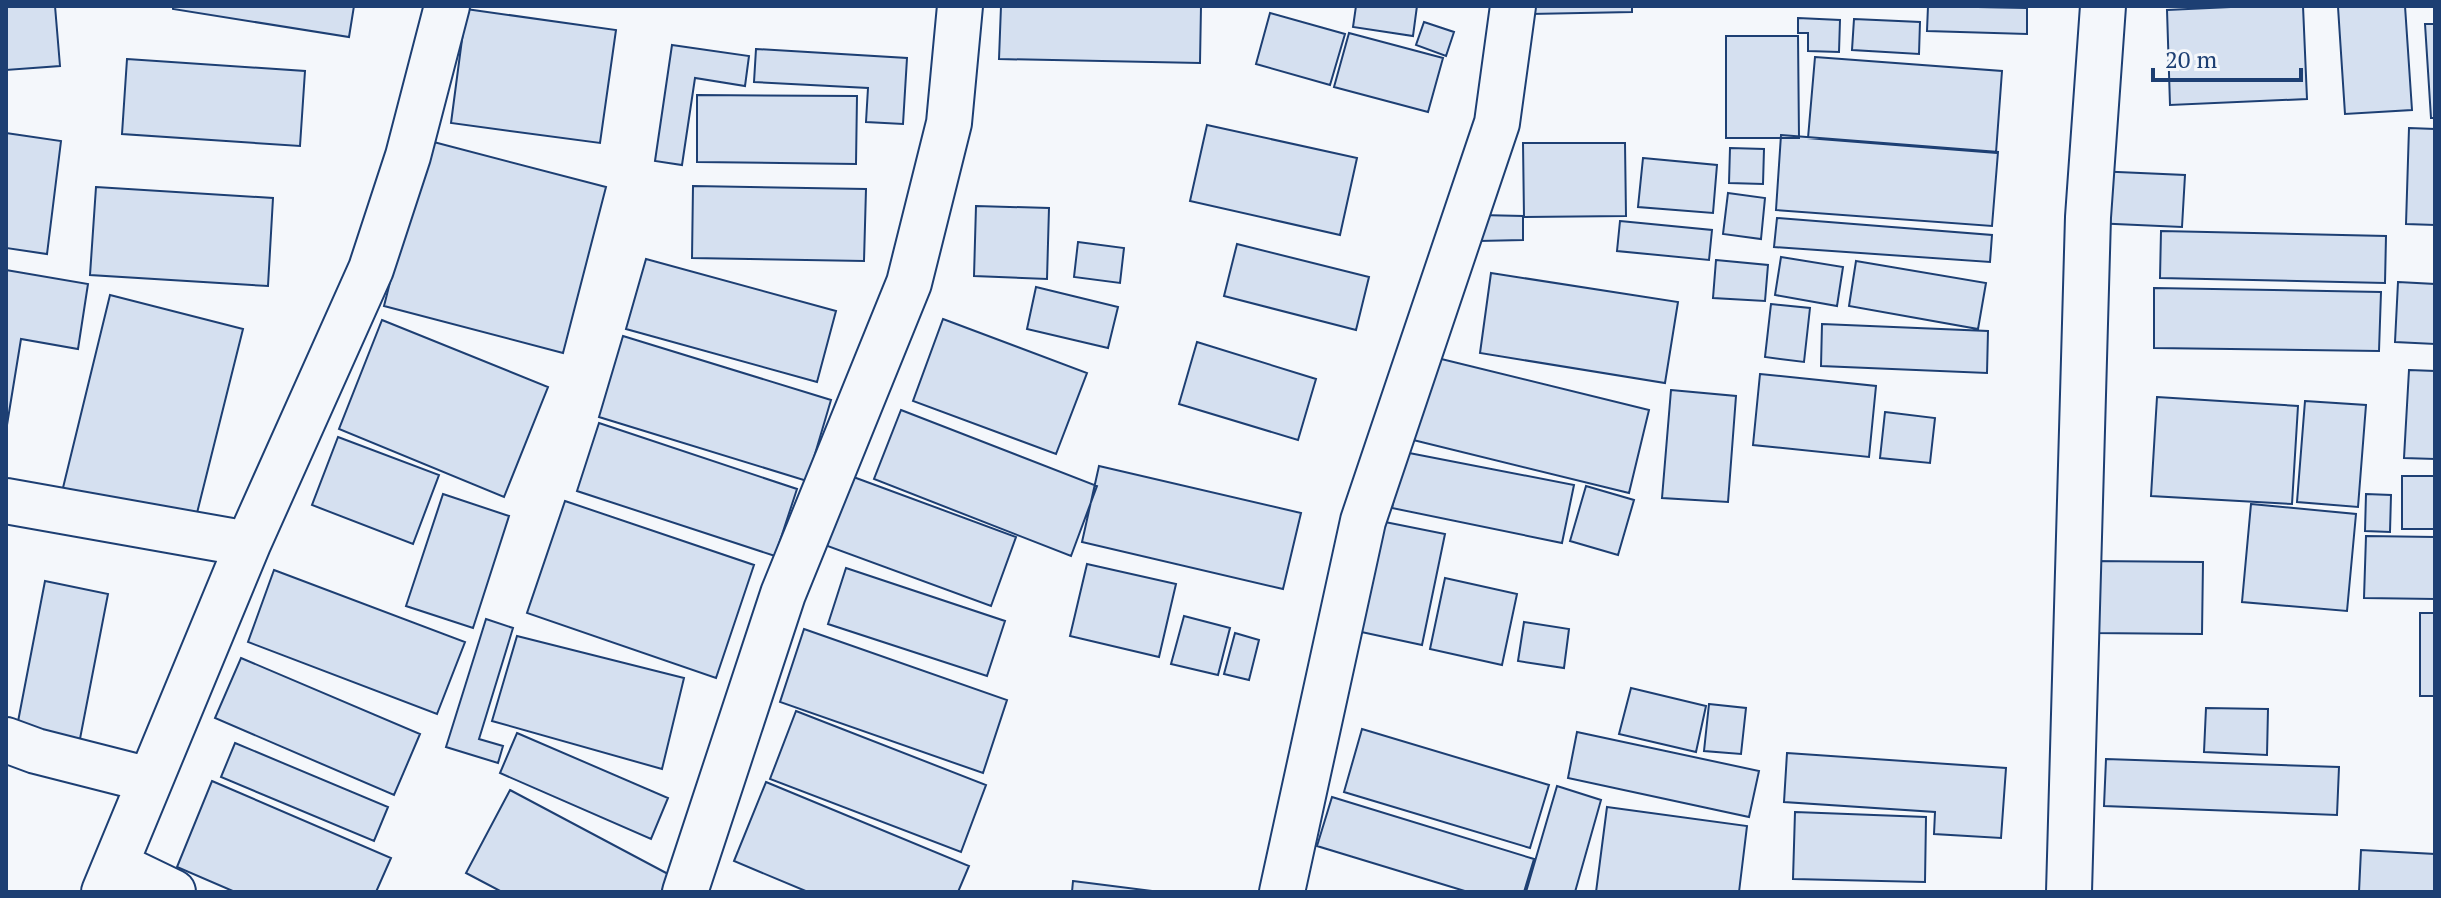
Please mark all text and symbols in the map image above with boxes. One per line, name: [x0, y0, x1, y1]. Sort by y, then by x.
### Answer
scale bar: [2153, 32, 2301, 82]
text: 20 m: [2165, 43, 2217, 75]

